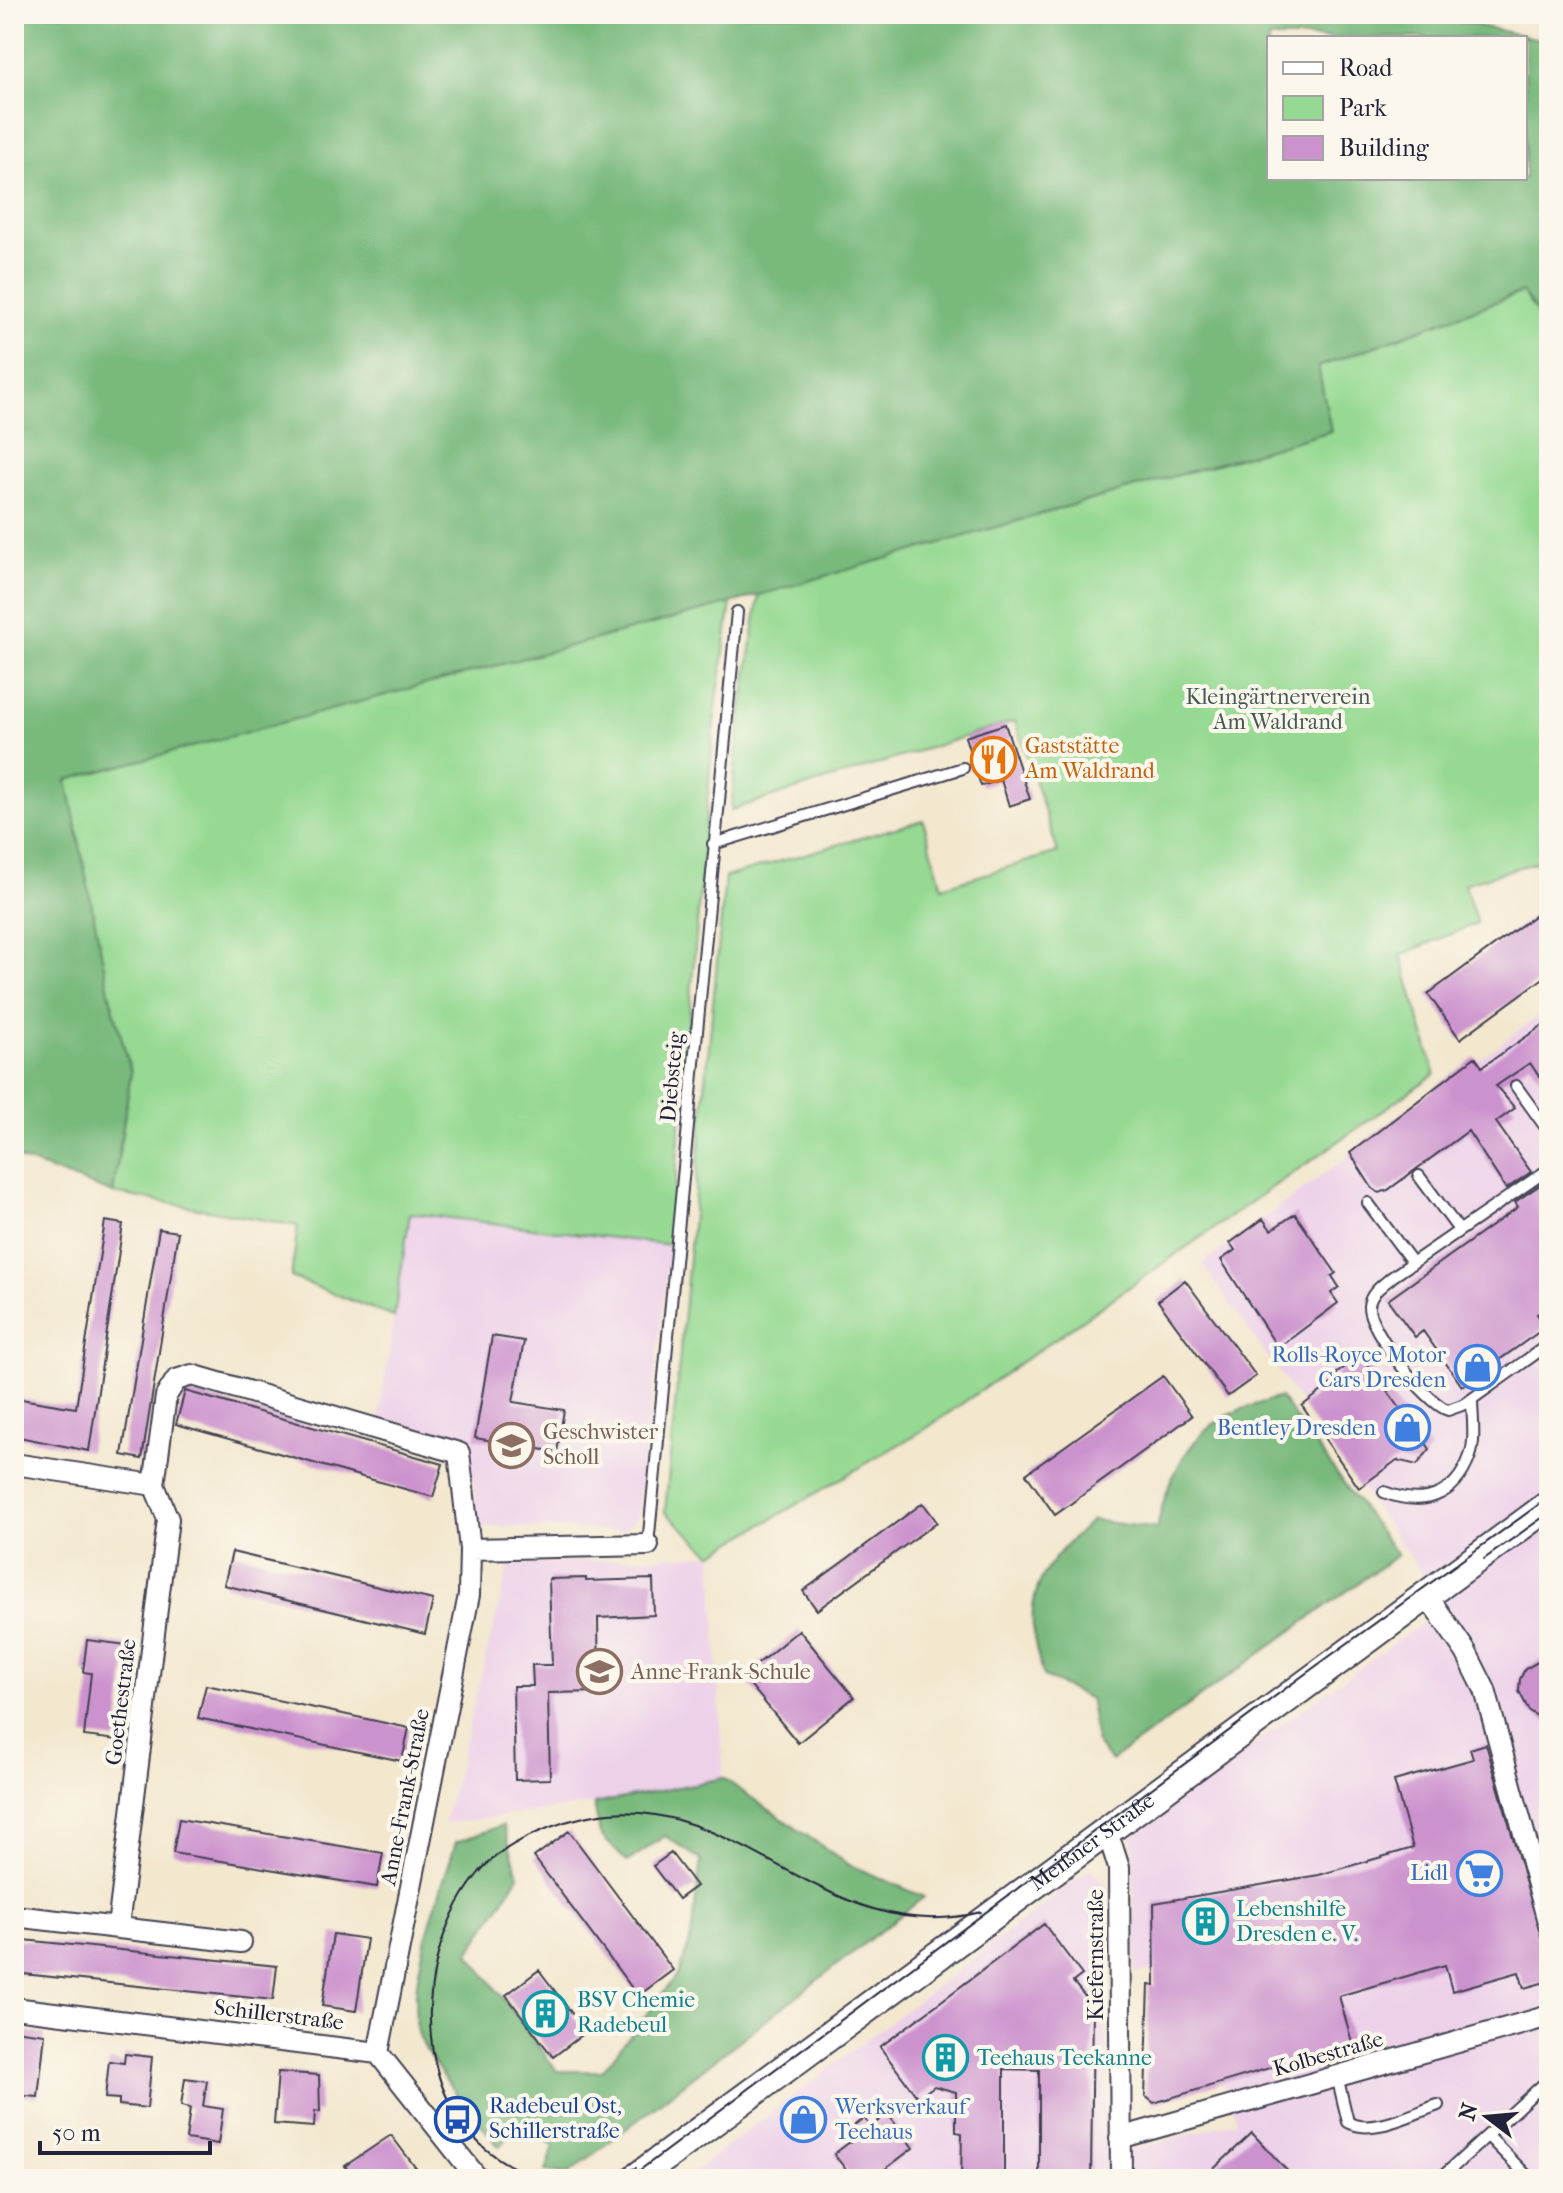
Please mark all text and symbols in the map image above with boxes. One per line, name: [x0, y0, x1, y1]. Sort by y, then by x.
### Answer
legend: [1267, 36, 1527, 180]
text: Road: [1339, 54, 1393, 82]
text: Park: [1339, 94, 1387, 122]
text: Building: [1339, 134, 1430, 162]
park label: Kleingärtnerverein Am Waldrand: [1185, 684, 1371, 735]
place label: Gaststätte Am Waldrand: [1024, 733, 1156, 784]
restaurant icon: Gaststätte Am Waldrand: [970, 735, 1018, 783]
street label: Diebsteig: [655, 1031, 689, 1123]
place label: Rolls-Royce Motor Cars Dresden: [1271, 1342, 1447, 1393]
shop icon: Rolls-Royce Motor Cars Dresden: [1453, 1344, 1501, 1392]
shop icon: Bentley Dresden: [1383, 1404, 1431, 1452]
place label: Bentley Dresden: [1217, 1415, 1376, 1441]
place label: Geschwister Scholl: [543, 1419, 659, 1470]
school or university icon: Geschwister Scholl: [488, 1421, 536, 1469]
street label: Goethestraße: [100, 1637, 142, 1767]
school or university icon: Anne-Frank-Schule: [576, 1648, 624, 1696]
place label: Anne-Frank-Schule: [630, 1659, 811, 1685]
street label: Anne-Frank-Straße: [375, 1706, 435, 1888]
street label: Meißner Straße: [1025, 1787, 1160, 1896]
supermarket icon: Lidl: [1455, 1849, 1503, 1897]
place label: Lidl: [1410, 1860, 1448, 1886]
street label: Kiefernstraße: [1083, 1889, 1109, 2021]
place label: Lebenshilfe Dresden e. V.: [1236, 1896, 1358, 1947]
building icon: Lebenshilfe Dresden e. V.: [1181, 1898, 1229, 1946]
place label: BSV Chemie Radebeul: [577, 1987, 695, 2038]
building icon: BSV Chemie Radebeul: [522, 1989, 570, 2037]
street label: Schillerstraße: [213, 1994, 345, 2036]
street label: Kolbestraße: [1270, 2026, 1386, 2082]
building icon: Teehaus Teekanne: [922, 2034, 970, 2082]
place label: Teehaus Teekanne: [977, 2045, 1152, 2071]
north arrow: [1447, 2077, 1527, 2157]
place label: Radebeul Ost, Schillerstraße: [489, 2093, 622, 2144]
place label: Werksverkauf Teehaus: [834, 2094, 971, 2145]
bus stop icon: Radebeul Ost, Schillerstraße: [434, 2095, 482, 2143]
shop icon: Werksverkauf Teehaus: [780, 2096, 828, 2144]
text: N: [1454, 2100, 1484, 2123]
scale bar: [40, 2105, 210, 2155]
text: 50 m: [52, 2119, 101, 2147]

